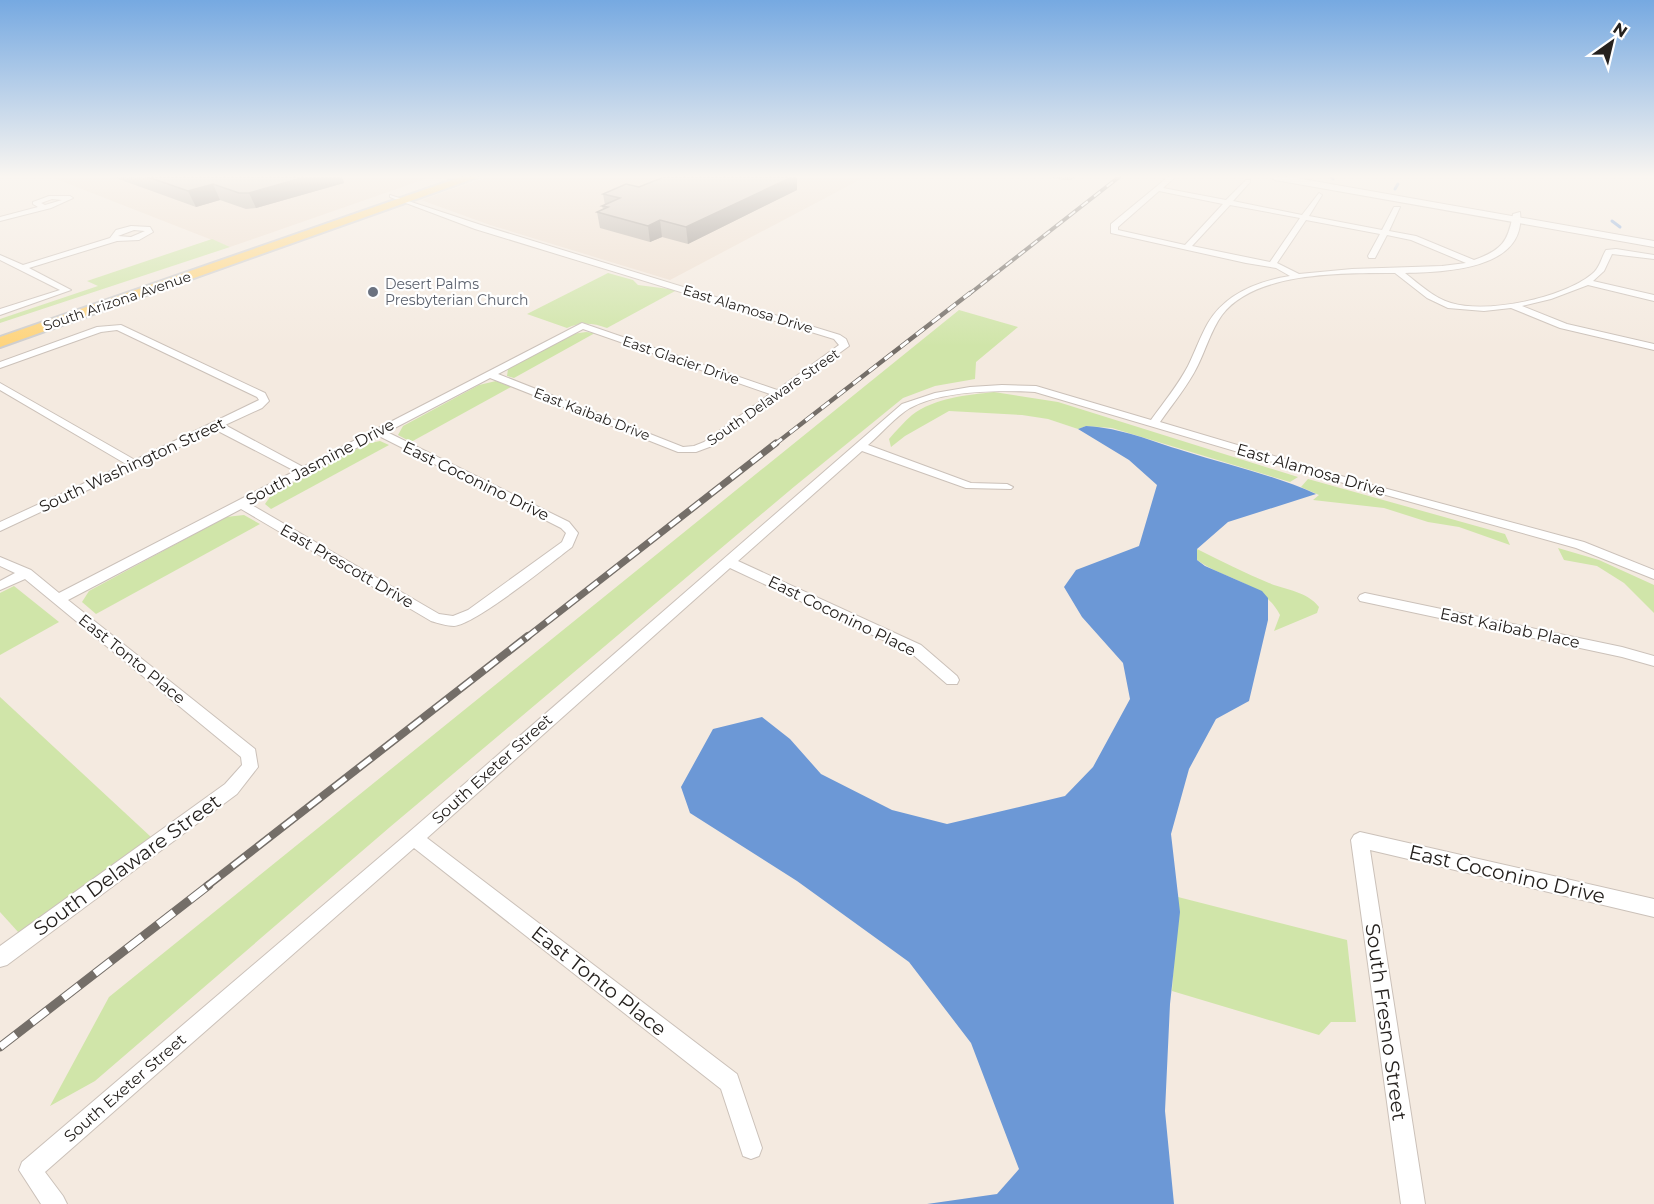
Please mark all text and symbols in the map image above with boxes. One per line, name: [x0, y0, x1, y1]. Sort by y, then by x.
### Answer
north arrow: [1582, 12, 1642, 72]
text: N: [1609, 18, 1631, 41]
street label: South Arizona Avenue: [41, 267, 193, 335]
place label: Desert Palms Presbyterian Church: [385, 275, 528, 309]
street label: East Alamosa Drive: [681, 281, 815, 337]
marker: Desert Palms Presbyterian Church: [366, 285, 380, 299]
street label: East Glacier Drive: [620, 332, 742, 388]
street label: South Delaware Street: [703, 344, 843, 450]
street label: East Kaibab Drive: [531, 384, 653, 444]
street label: South Washington Street: [36, 413, 228, 516]
street label: South Jasmine Drive: [243, 415, 397, 509]
street label: East Coconino Drive: [400, 437, 552, 525]
street label: East Alamosa Drive: [1234, 440, 1388, 500]
street label: East Prescott Drive: [277, 520, 417, 612]
street label: East Coconino Place: [765, 572, 919, 660]
street label: East Kaibab Place: [1438, 604, 1582, 652]
street label: East Tonto Place: [75, 610, 189, 708]
street label: South Exeter Street: [428, 710, 556, 828]
street label: South Delaware Street: [29, 789, 225, 941]
street label: East Coconino Drive: [1407, 840, 1607, 908]
street label: East Tonto Place: [527, 921, 671, 1041]
street label: South Fresno Street: [1360, 922, 1412, 1122]
street label: South Exeter Street: [60, 1030, 190, 1146]

